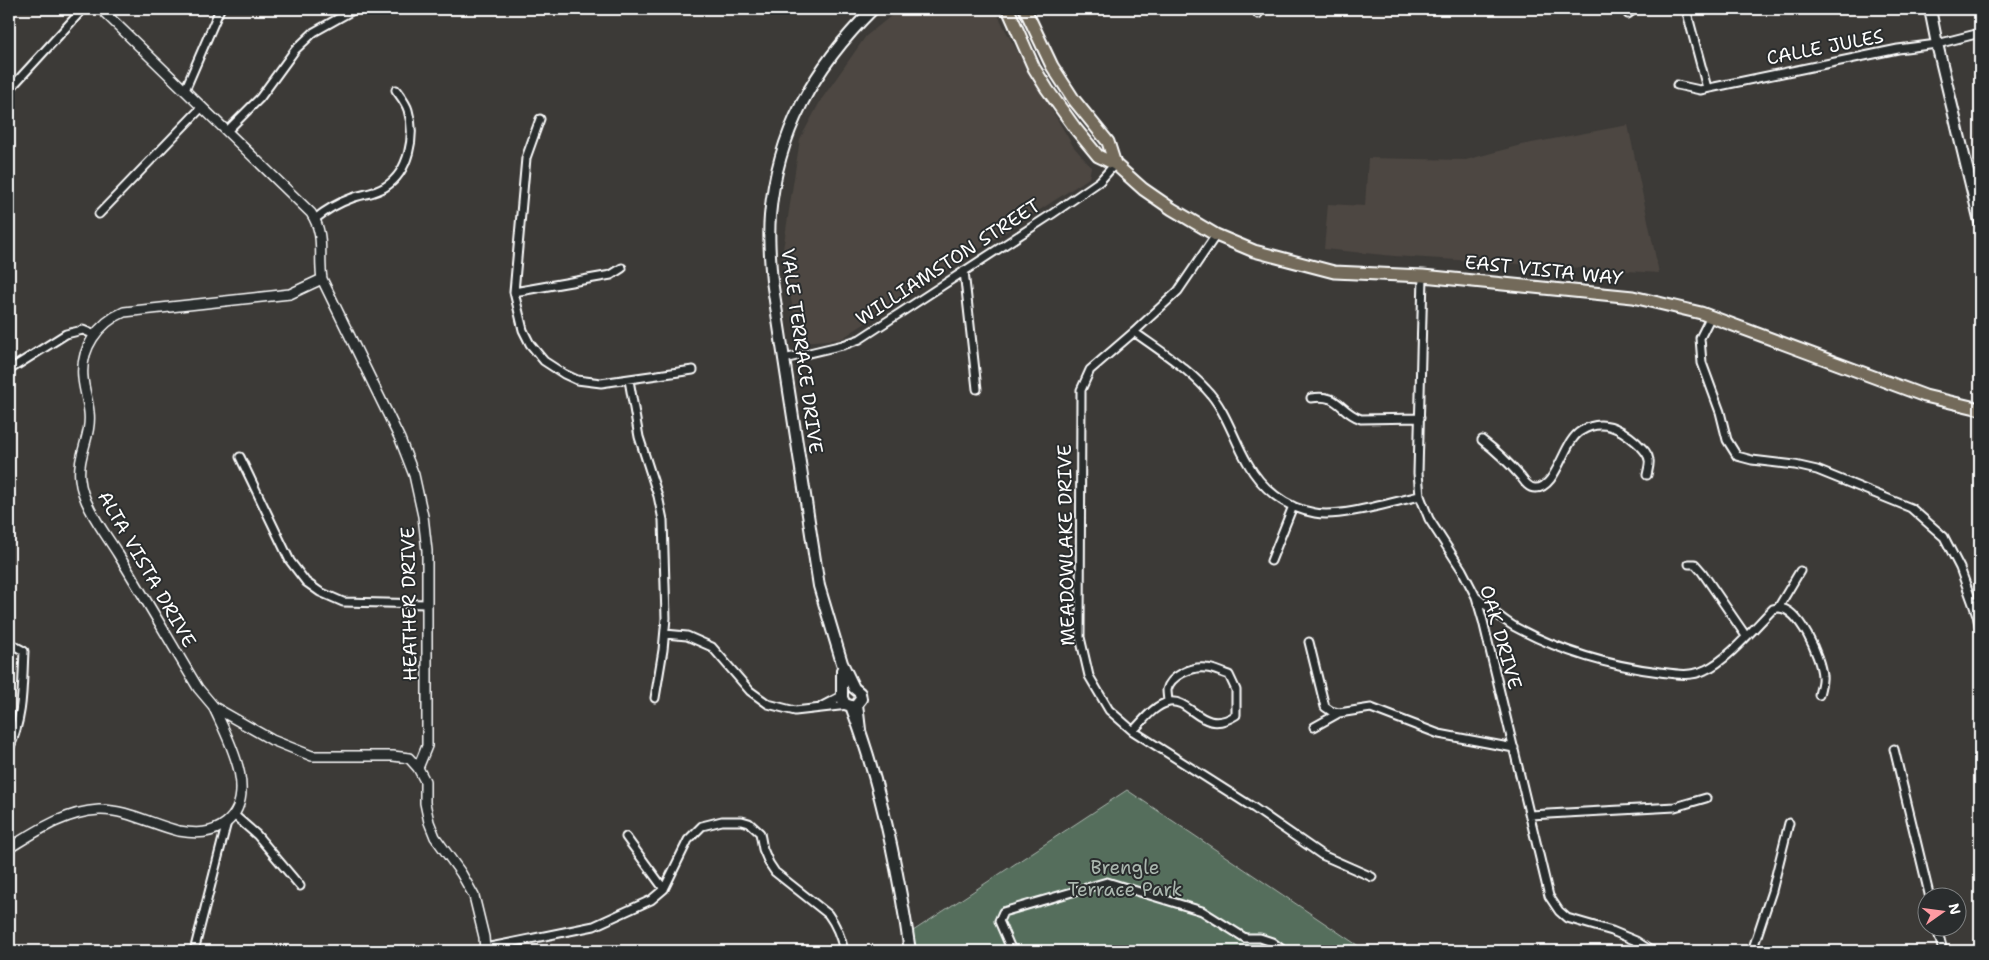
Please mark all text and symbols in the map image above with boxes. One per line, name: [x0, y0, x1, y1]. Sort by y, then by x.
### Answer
street label: CALLE JULES: [1764, 23, 1886, 71]
street label: WILLIAMSTON STREET: [851, 193, 1045, 331]
street label: VALE TERRACE DRIVE: [775, 247, 829, 455]
street label: EAST VISTA WAY: [1464, 249, 1625, 291]
street label: MEADOWLAKE DRIVE: [1052, 444, 1080, 646]
street label: ALTA VISTA DRIVE: [92, 486, 202, 652]
street label: HEATHER DRIVE: [395, 526, 423, 681]
street label: OAK DRIVE: [1474, 582, 1528, 692]
park label: Brengle Terrace Park: [1068, 855, 1183, 902]
north arrow: [1916, 888, 1966, 938]
text: N: [1945, 901, 1965, 916]

